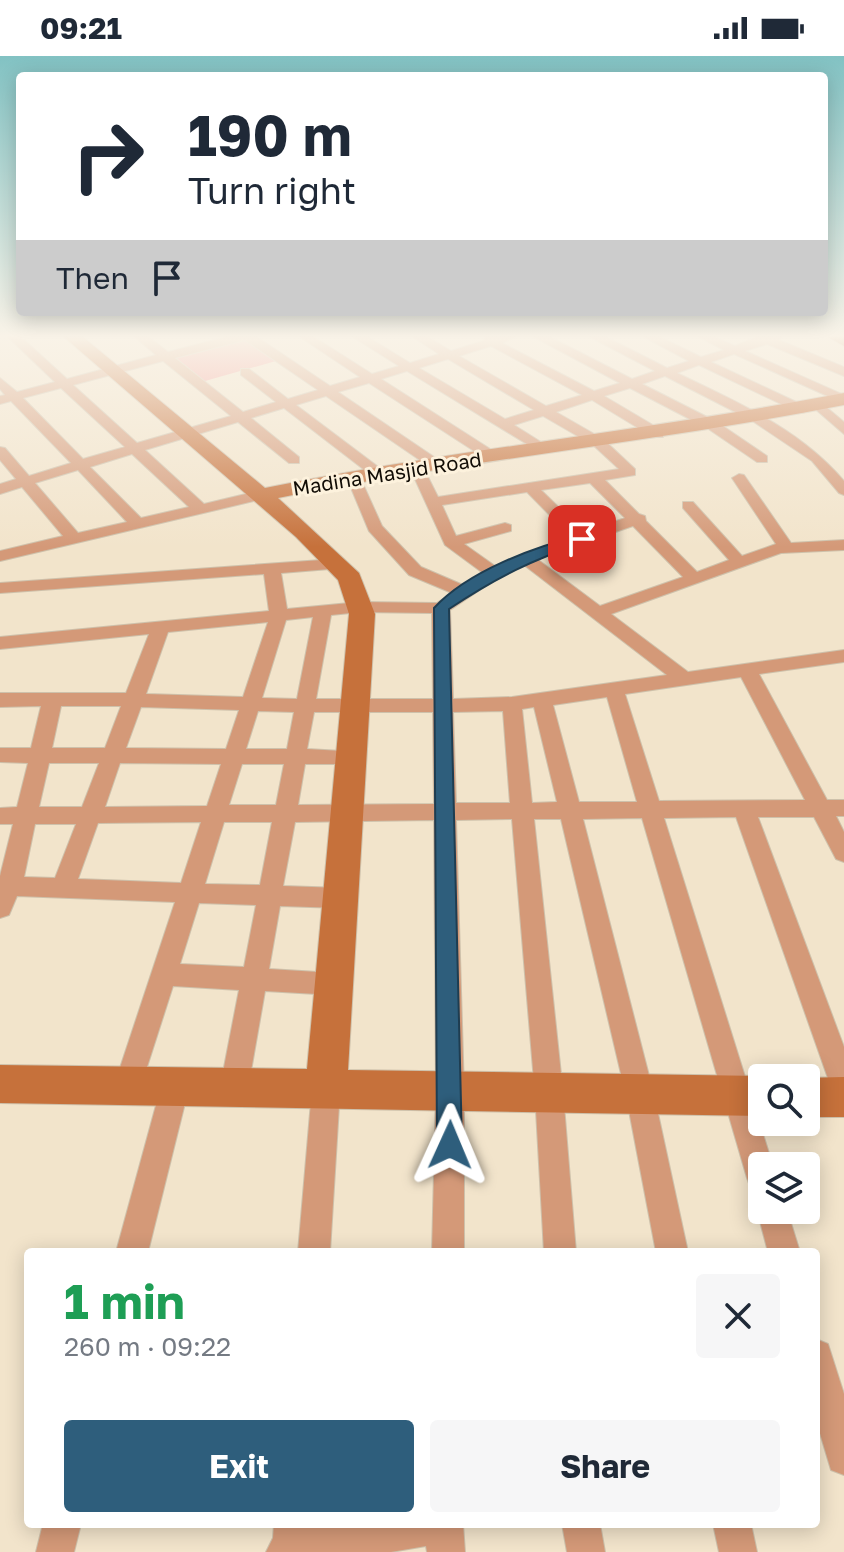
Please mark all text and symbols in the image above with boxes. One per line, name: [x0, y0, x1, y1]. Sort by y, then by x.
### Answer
text: 09:21: [40, 10, 122, 46]
text: 190 m: [188, 101, 352, 168]
icon: right: [56, 104, 160, 208]
text: Turn right: [188, 169, 356, 212]
icon: arrive: [145, 256, 189, 300]
text: Then: [56, 260, 129, 296]
street label: Madina Masjid Road: [291, 446, 483, 500]
pin: [548, 505, 616, 573]
icon: arrive: [560, 517, 604, 561]
map controls: [748, 1064, 820, 1224]
button: search: [748, 1064, 820, 1136]
position arrow: [408, 1103, 492, 1187]
button: layers: [748, 1152, 820, 1224]
text: 1 min: [64, 1272, 185, 1330]
button: close: [696, 1274, 780, 1358]
text: 260 m · 09:22: [64, 1331, 231, 1362]
button: Exit: [64, 1420, 414, 1512]
button: Share: [430, 1420, 780, 1512]

